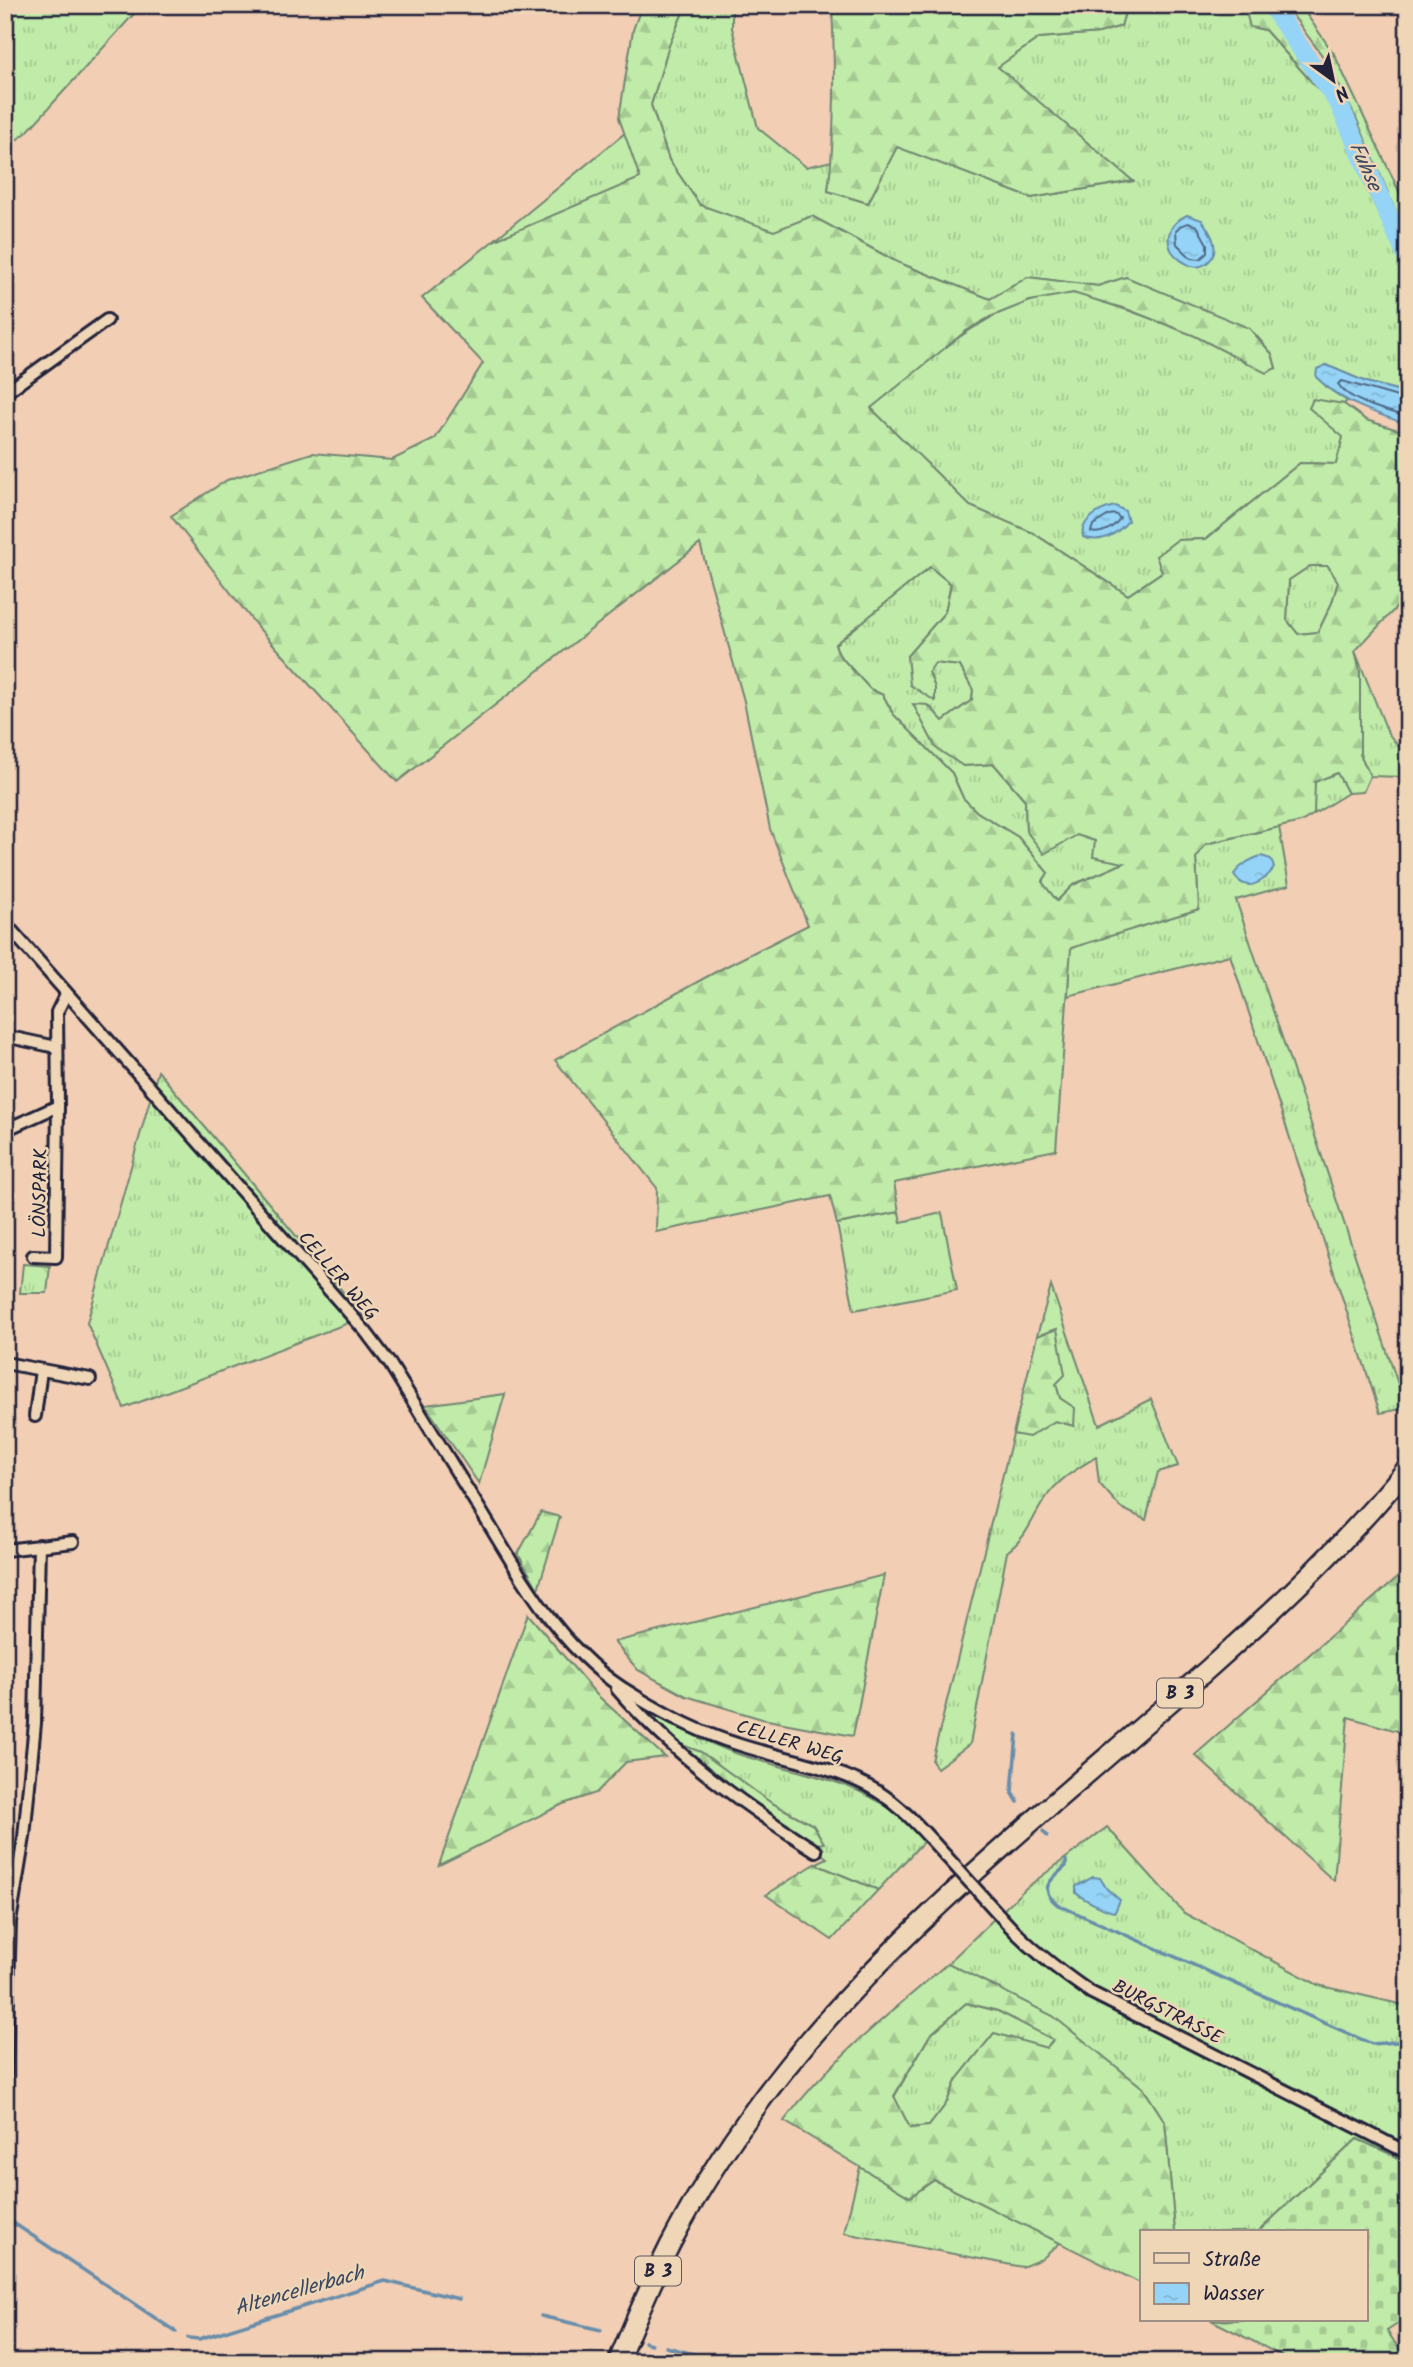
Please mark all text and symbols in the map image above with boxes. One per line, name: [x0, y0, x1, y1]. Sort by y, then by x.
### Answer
north arrow: [1298, 46, 1368, 116]
text: N: [1328, 77, 1354, 108]
water label: Fuhse: [1339, 137, 1391, 199]
street label: LÖNSPARK: [25, 1147, 57, 1238]
street label: CELLER WEG: [290, 1225, 385, 1328]
road number: B 3: [1157, 1678, 1203, 1708]
street label: CELLER WEG: [732, 1712, 847, 1773]
street label: BURGSTRASSE: [1107, 1972, 1228, 2054]
legend: [1140, 2230, 1368, 2322]
text: Straße: [1203, 2244, 1261, 2277]
road number: B 3: [635, 2256, 681, 2286]
water label: Altencellerbach: [231, 2257, 370, 2326]
text: Wasser: [1203, 2278, 1265, 2311]

